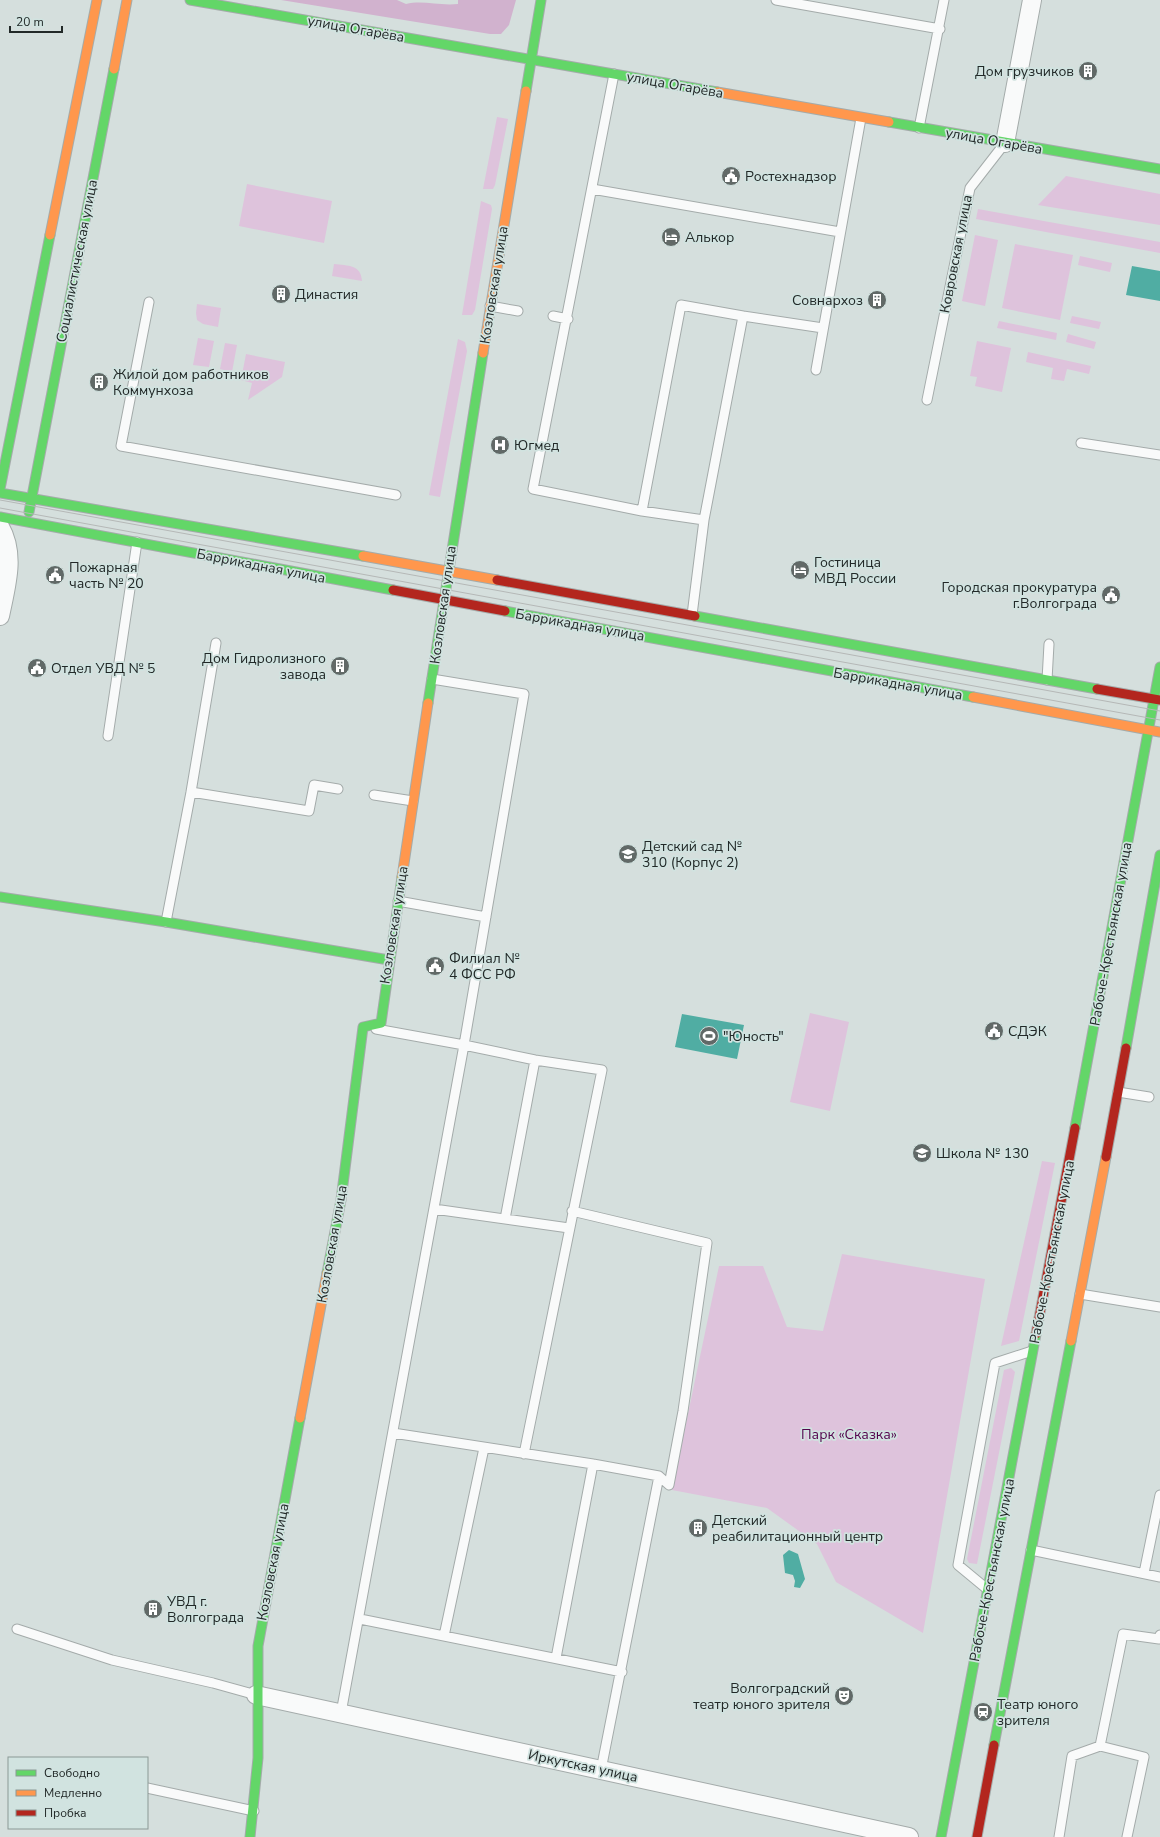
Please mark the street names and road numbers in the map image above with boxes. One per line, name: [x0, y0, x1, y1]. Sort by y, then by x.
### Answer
street label: улица Огарёва: [306, 11, 406, 47]
street label: улица Огарёва: [625, 67, 725, 103]
street label: улица Огарёва: [944, 123, 1044, 159]
street label: Социалистическая улица: [52, 178, 102, 344]
street label: Ковровская улица: [935, 193, 977, 315]
street label: Козловская улица: [475, 225, 513, 345]
street label: Баррикадная улица: [195, 544, 327, 588]
street label: Козловская улица: [425, 545, 461, 665]
street label: Баррикадная улица: [514, 604, 646, 646]
street label: Баррикадная улица: [832, 663, 964, 705]
street label: Рабоче-Крестьянская улица: [1085, 841, 1137, 1027]
street label: Козловская улица: [375, 865, 413, 985]
street label: Рабоче-Крестьянская улица: [1025, 1159, 1079, 1345]
street label: Козловская улица: [312, 1184, 352, 1304]
street label: Рабоче-Крестьянская улица: [965, 1477, 1019, 1663]
street label: Козловская улица: [252, 1502, 294, 1622]
street label: Иркутская улица: [527, 1745, 639, 1787]

